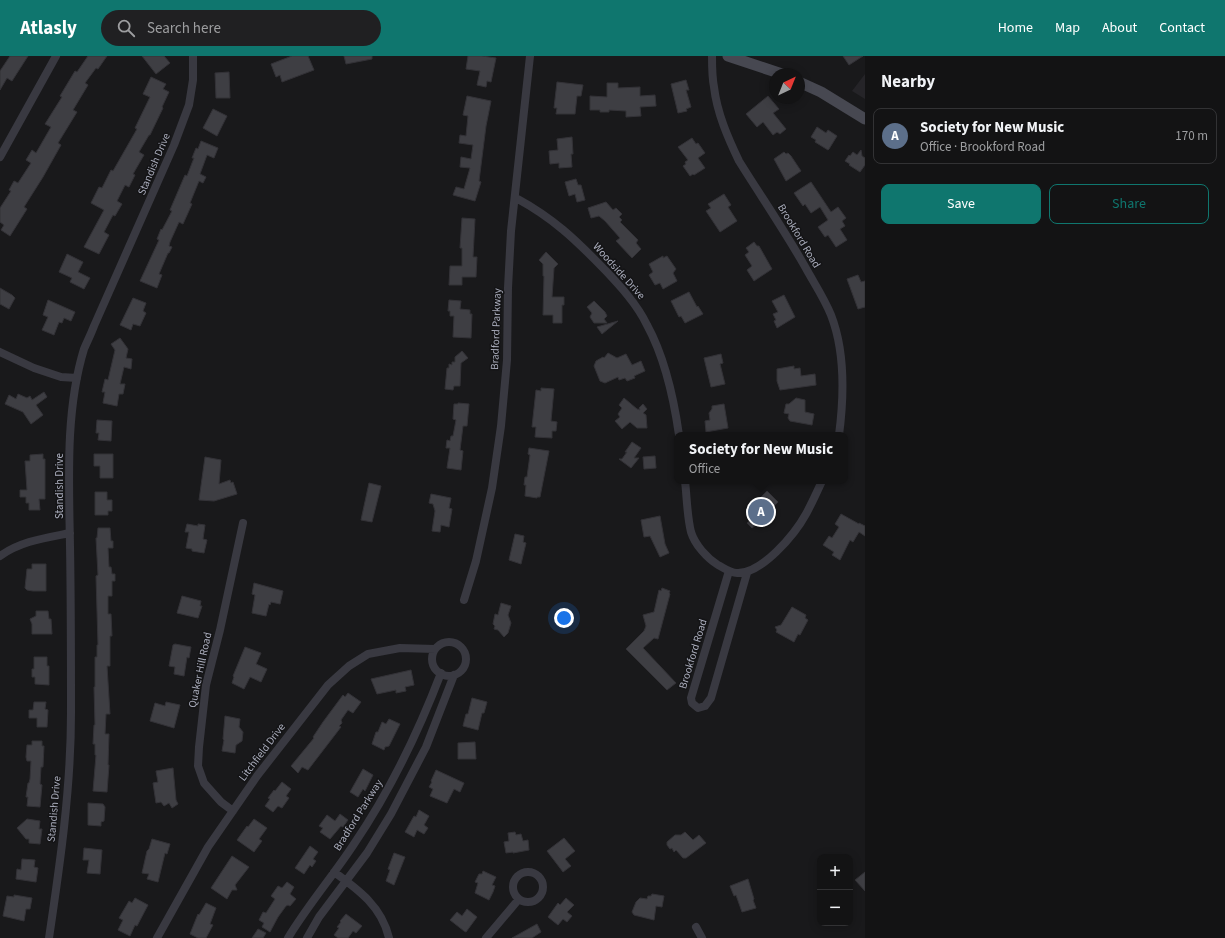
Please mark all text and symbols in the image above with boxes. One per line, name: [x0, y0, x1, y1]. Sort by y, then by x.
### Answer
search box: [101, 10, 381, 46]
text: Atlasly: [20, 15, 77, 42]
icon: search: [115, 17, 137, 39]
text: Search here: [147, 18, 221, 39]
text: Home: [998, 18, 1033, 38]
text: Map: [1055, 18, 1080, 38]
text: About: [1102, 18, 1137, 38]
text: Contact: [1159, 18, 1205, 38]
north arrow: [769, 68, 805, 104]
text: Nearby: [881, 70, 935, 94]
text: Society for New Music: [920, 117, 1064, 138]
text: A: [891, 127, 899, 145]
text: 170 m: [1175, 127, 1208, 145]
street label: Standish Drive: [134, 130, 174, 197]
text: Office · Brookford Road: [920, 138, 1045, 156]
button: Save: [881, 184, 1041, 224]
button: Share: [1049, 184, 1209, 224]
street label: Brookford Road: [774, 201, 824, 271]
street label: Woodside Drive: [589, 239, 649, 303]
street label: Bradford Parkway: [487, 288, 505, 370]
popup: [674, 432, 848, 484]
text: Society for New Music: [689, 439, 833, 460]
street label: Standish Drive: [52, 452, 67, 519]
text: Office: [689, 460, 720, 478]
pin: A: [748, 497, 774, 527]
your location: [554, 608, 574, 628]
street label: Brookford Road: [675, 617, 711, 691]
street label: Quaker Hill Road: [185, 631, 215, 709]
street label: Litchfield Drive: [235, 720, 289, 784]
street label: Standish Drive: [44, 775, 64, 843]
street label: Bradford Parkway: [330, 776, 386, 854]
map controls: [817, 854, 853, 926]
button: +: [817, 854, 853, 890]
button: −: [817, 890, 853, 926]

